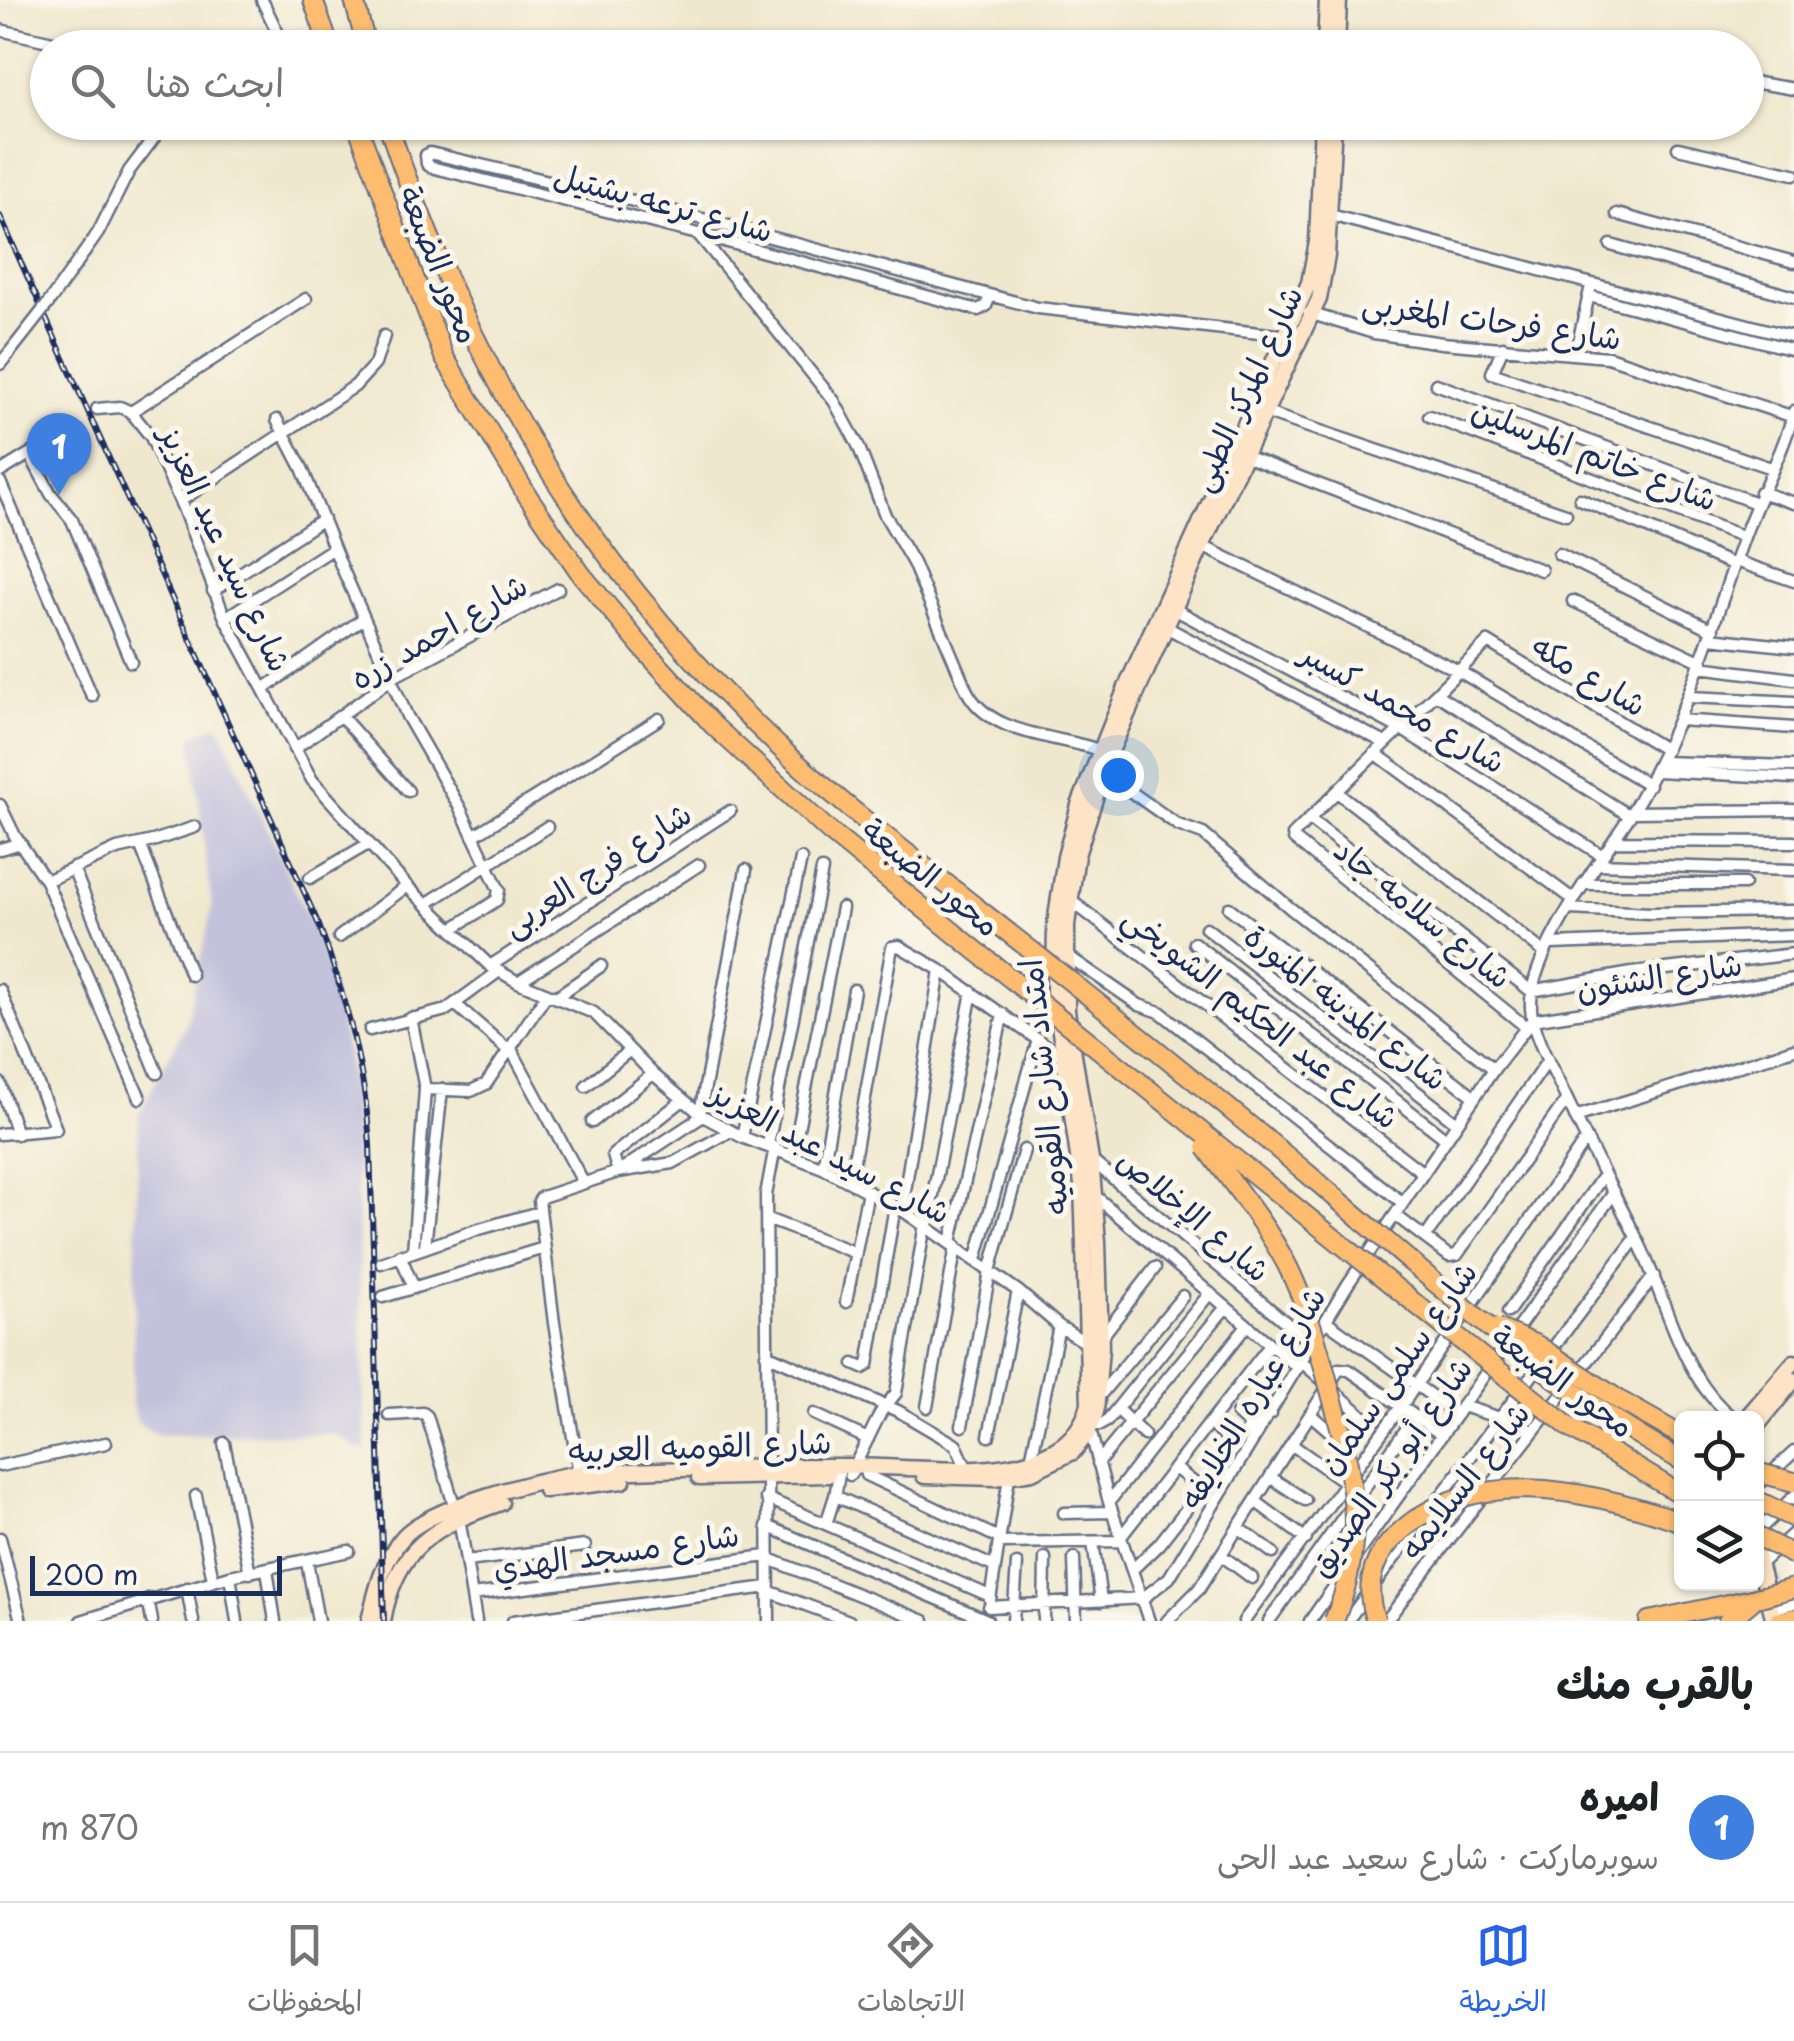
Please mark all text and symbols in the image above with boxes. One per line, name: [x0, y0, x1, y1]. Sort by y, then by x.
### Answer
search box: [30, 30, 1764, 140]
text: ابحث هنا: [145, 53, 284, 110]
icon: search: [65, 58, 120, 113]
street label: شارع ترعه بشتيل: [549, 149, 779, 254]
street label: محور الضبعة: [388, 178, 494, 350]
street label: شارع المركز الطبى: [1176, 277, 1315, 499]
street label: شارع فرحات المغربى: [1359, 277, 1625, 362]
street label: شارع خاتم المرسلين: [1465, 384, 1725, 524]
pin: 1: [27, 412, 92, 495]
street label: شارع سيد عبد العزيز: [147, 414, 305, 680]
street label: شارع احمد زره: [340, 560, 536, 701]
street label: شارع مكه: [1523, 621, 1657, 728]
street label: شارع محمد كسبر: [1289, 626, 1515, 785]
your location: [1093, 750, 1144, 801]
street label: شارع فرج العربى: [492, 789, 701, 948]
street label: محور الضبعة: [852, 805, 1012, 947]
street label: شارع سلامه جاد: [1324, 825, 1523, 1000]
street label: شارع عبد الحكيم الشويخي: [1110, 893, 1411, 1144]
street label: شارع المدينه المنورة: [1234, 911, 1459, 1102]
street label: شارع الشئون: [1572, 938, 1746, 1013]
street label: امتداد شارع القوميه: [1005, 957, 1080, 1217]
street label: شارع سيد عبد العزيز: [699, 1066, 960, 1236]
street label: شارع الإخلاص: [1107, 1136, 1282, 1293]
street label: شارع سلمى سلمان: [1304, 1250, 1489, 1484]
street label: شارع عباره الخلايفه: [1165, 1277, 1337, 1518]
street label: محور الضبعة: [1483, 1312, 1645, 1448]
street label: شارع أبو بكر الصديق: [1295, 1346, 1484, 1586]
street label: شارع السلايمه: [1386, 1391, 1541, 1570]
map controls: [1674, 1411, 1764, 1591]
button: locate: [1674, 1411, 1764, 1501]
street label: شارع القوميه العربيه: [568, 1416, 832, 1475]
button: layers: [1674, 1501, 1764, 1591]
street label: شارع مسجد الهدي: [490, 1509, 742, 1592]
scale bar: [30, 1551, 282, 1596]
text: 200 m: [45, 1552, 138, 1595]
text: بالقرب منك: [1556, 1650, 1754, 1713]
text: اميره: [1579, 1767, 1659, 1824]
text: 870 m: [40, 1803, 139, 1851]
text: 1: [1714, 1803, 1729, 1851]
text: سوبرماركت · شارع سعيد عبد الحى: [1217, 1832, 1659, 1880]
tab: المحفوظات: [247, 1918, 363, 2026]
tab: الاتجاهات: [857, 1918, 965, 2026]
tab: الخريطة: [1459, 1918, 1547, 2026]

